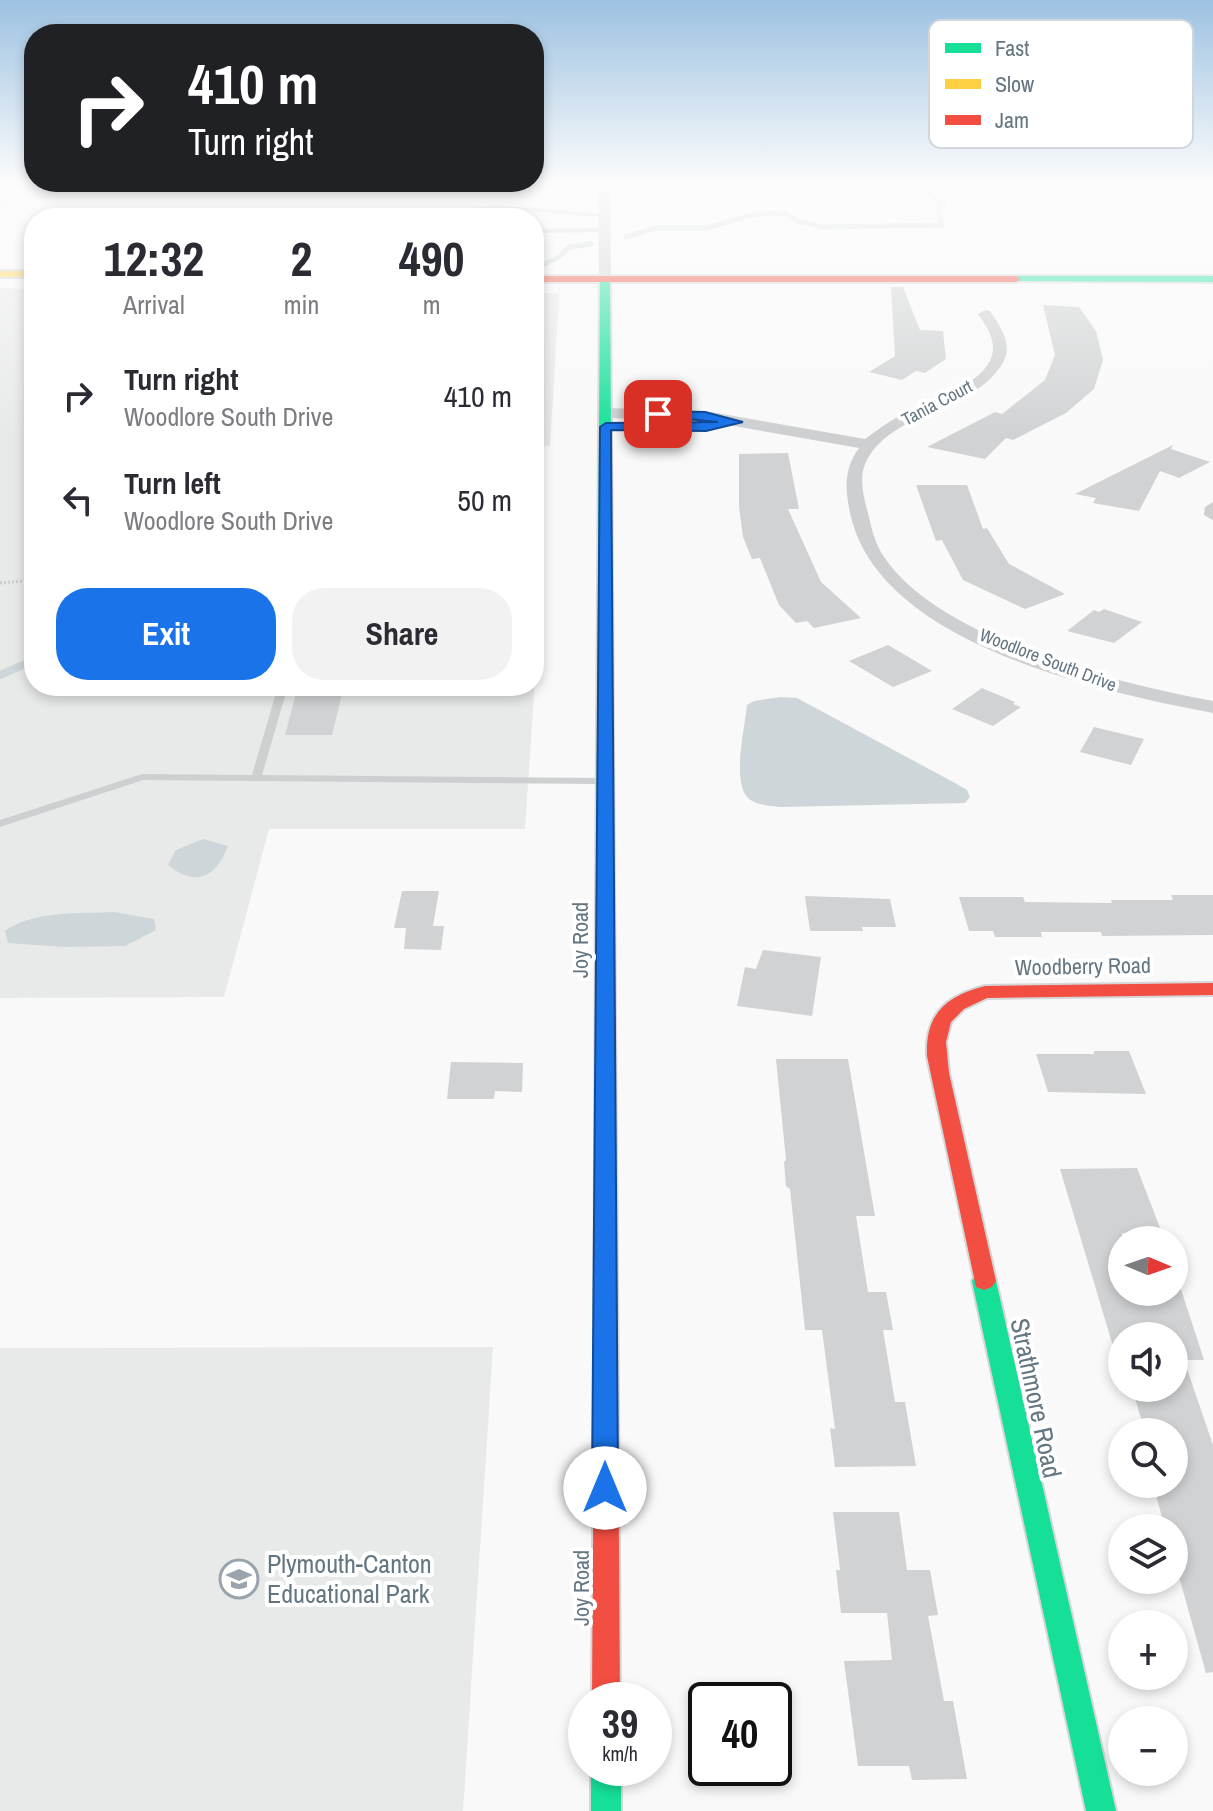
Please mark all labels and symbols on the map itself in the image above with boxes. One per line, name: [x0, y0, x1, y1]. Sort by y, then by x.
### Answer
legend: [929, 20, 1193, 148]
text: Fast: [995, 33, 1029, 63]
text: Slow: [995, 69, 1034, 99]
text: Jam: [995, 105, 1029, 135]
street label: Tania Court: [897, 374, 976, 432]
pin: [624, 380, 692, 448]
street label: Woodlore South Drive: [976, 622, 1120, 697]
street label: Joy Road: [565, 902, 595, 978]
street label: Woodberry Road: [1015, 950, 1151, 982]
north arrow: [1108, 1226, 1188, 1306]
street label: Strathmore Road: [1002, 1315, 1070, 1481]
position arrow: [563, 1446, 647, 1530]
place label: Plymouth-Canton Educational Park: [267, 1546, 432, 1611]
street label: Joy Road: [566, 1550, 596, 1626]
school or university icon: Plymouth-Canton Educational Park: [218, 1558, 260, 1600]
speed limit sign: 40: [688, 1682, 792, 1786]

